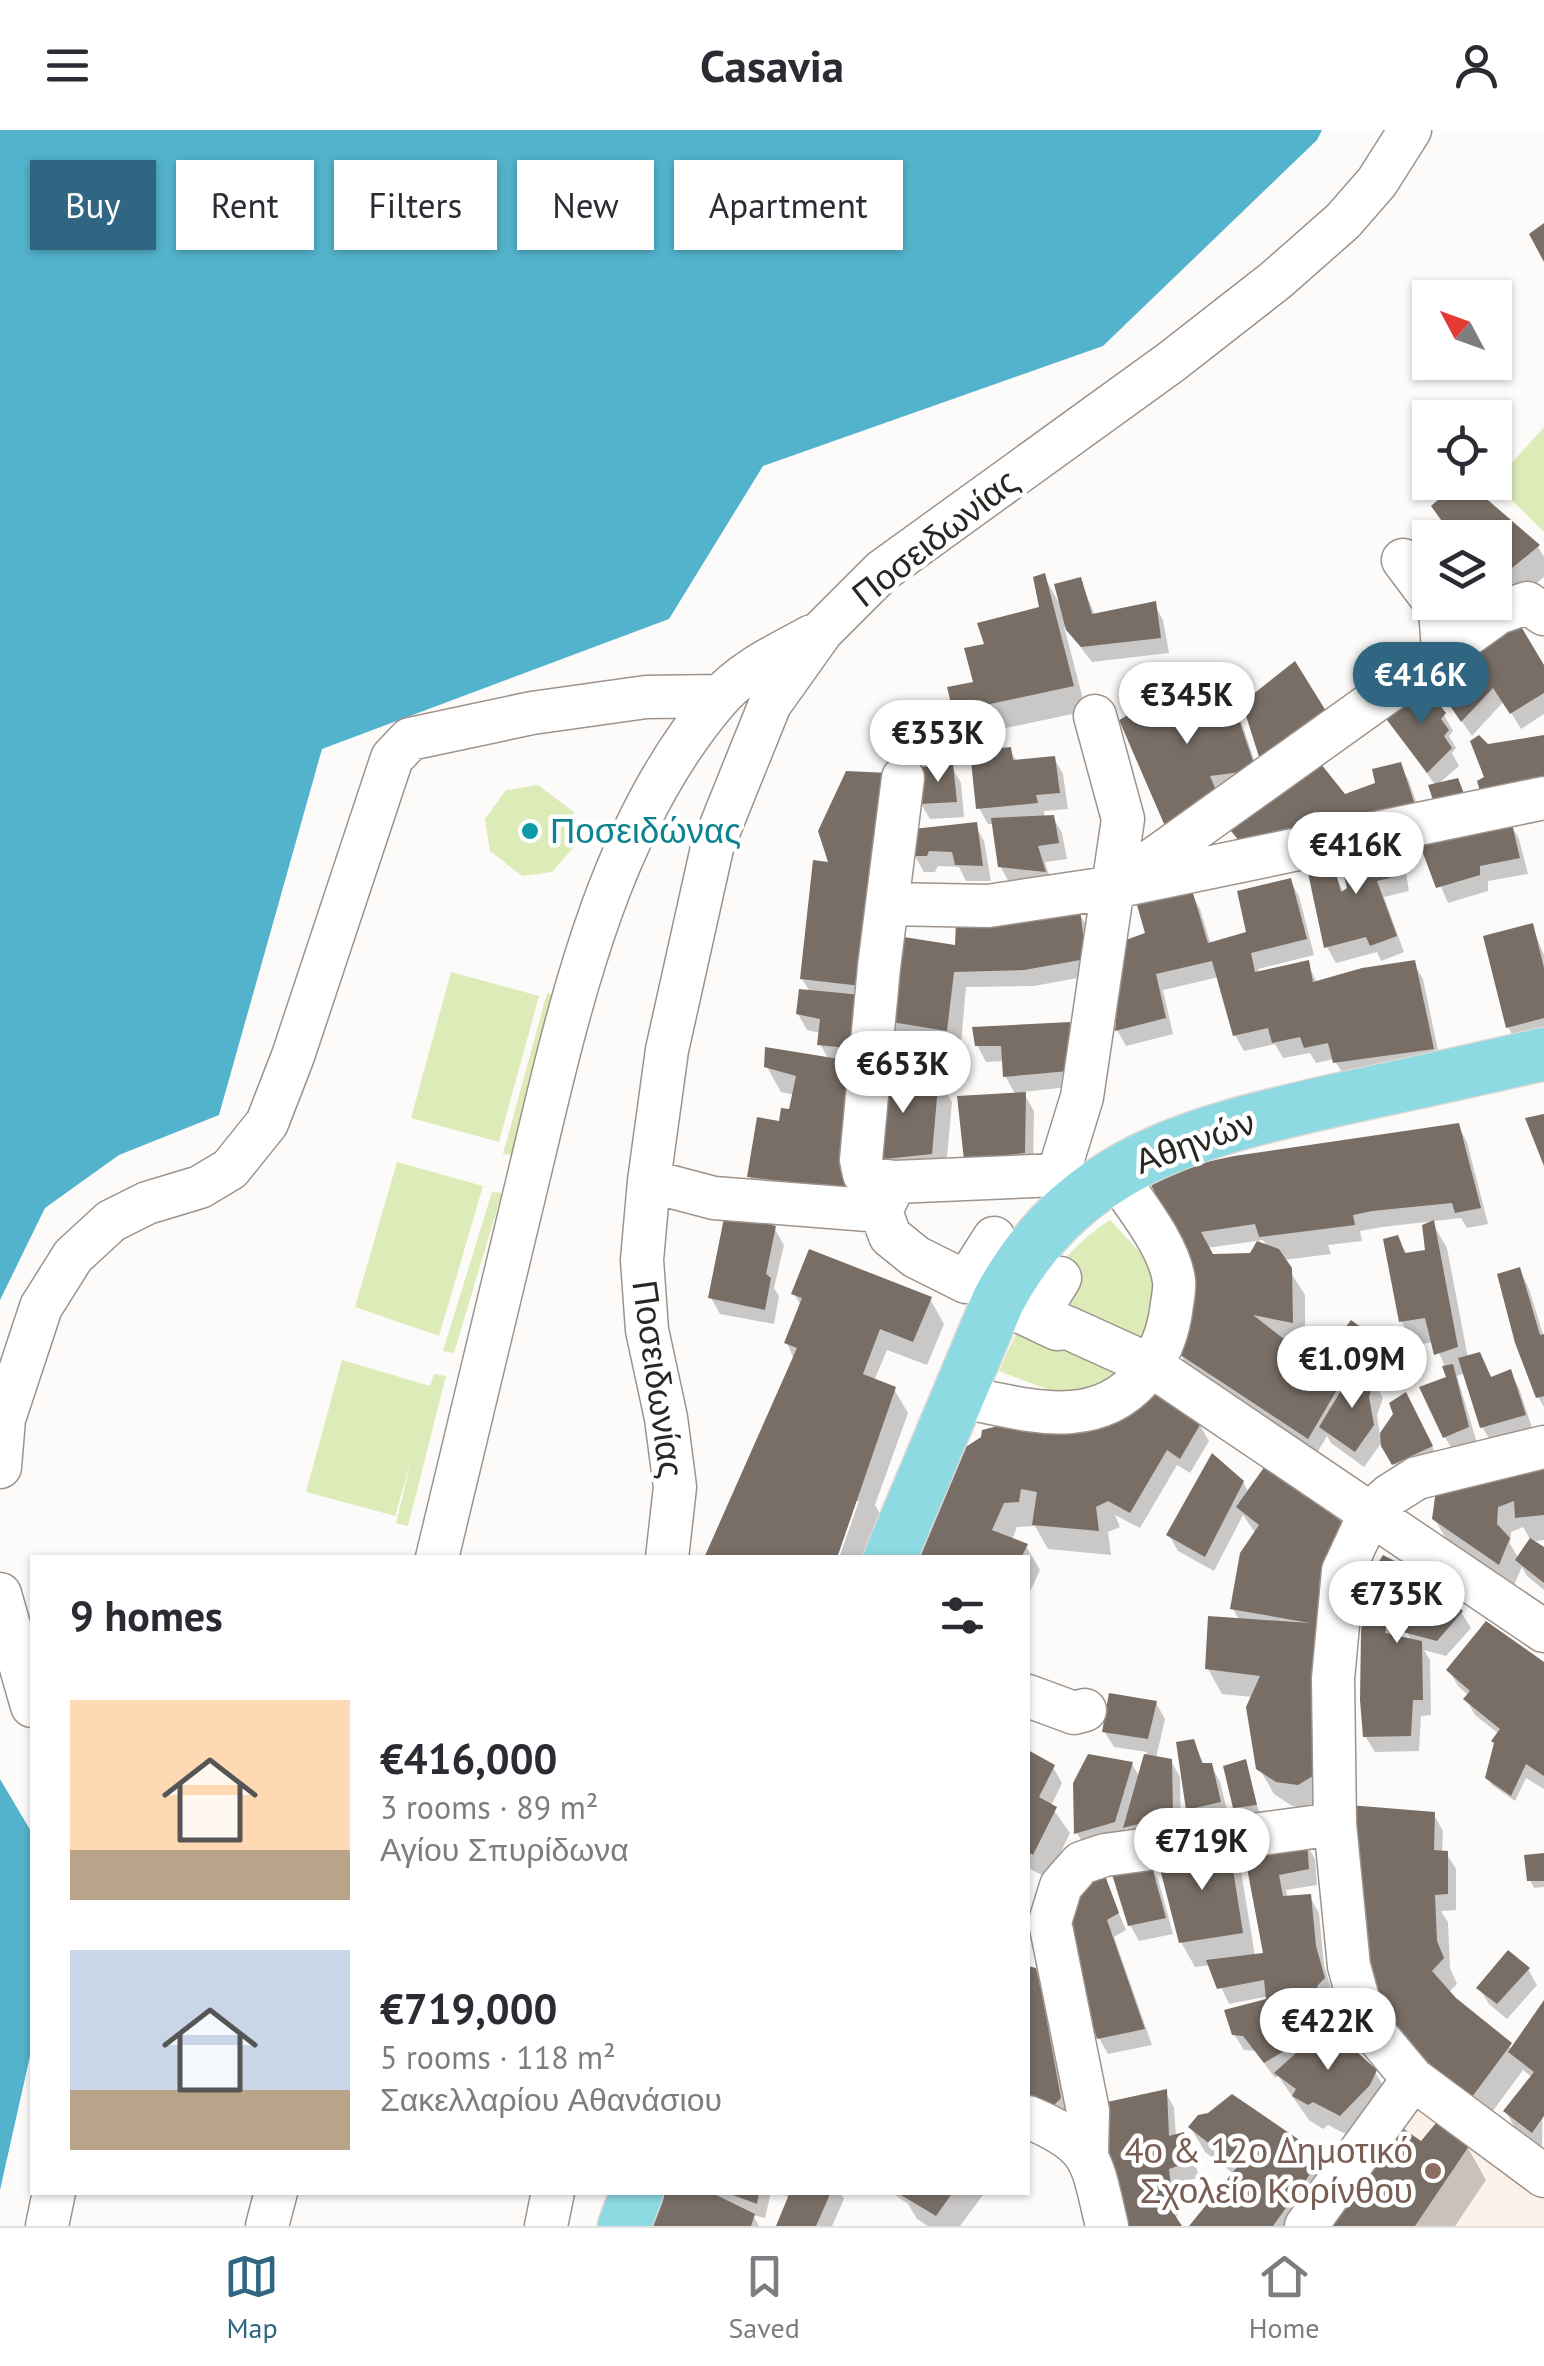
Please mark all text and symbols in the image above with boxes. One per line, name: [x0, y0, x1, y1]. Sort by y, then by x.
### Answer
text: Casavia: [700, 36, 844, 94]
icon: menu: [40, 38, 95, 93]
icon: person: [1449, 38, 1504, 93]
chip: Buy: [30, 160, 156, 250]
chip: Rent: [176, 160, 314, 250]
chip: Filters: [334, 160, 497, 250]
chip: New: [517, 160, 654, 250]
chip: Apartment: [674, 160, 903, 250]
north arrow: [1412, 280, 1512, 380]
map controls: [1412, 280, 1512, 620]
button: locate: [1412, 400, 1512, 500]
street label: Ποσειδωνίας: [842, 458, 1027, 617]
button: layers: [1412, 520, 1512, 620]
pin: €416K: [1351, 642, 1491, 727]
text: €416K: [1375, 653, 1467, 695]
pin: €345K: [1117, 662, 1257, 747]
text: €345K: [1141, 673, 1233, 715]
pin: €353K: [868, 700, 1008, 785]
text: €353K: [892, 711, 984, 753]
place label: Ποσειδώνας: [550, 807, 741, 853]
pin: €416K: [1286, 812, 1426, 897]
marker: Ποσειδώνας: [519, 820, 541, 842]
text: €416K: [1310, 823, 1402, 865]
pin: €653K: [833, 1031, 973, 1116]
text: €653K: [857, 1042, 949, 1084]
street label: Αθηνών: [1128, 1098, 1261, 1184]
street label: Ποσειδωνίας: [622, 1277, 696, 1481]
pin: €1.09M: [1271, 1326, 1433, 1411]
text: €1.09M: [1299, 1337, 1405, 1379]
pin: €735K: [1327, 1561, 1467, 1646]
text: €735K: [1351, 1572, 1443, 1614]
text: 9 homes: [70, 1588, 223, 1643]
icon: filters: [935, 1588, 990, 1643]
text: €416,000: [380, 1731, 557, 1786]
icon: home: [150, 1740, 270, 1860]
text: 3 rooms · 89 m²: [380, 1786, 598, 1828]
pin: €719K: [1132, 1808, 1272, 1893]
text: €719K: [1156, 1819, 1248, 1861]
text: Αγίου Σπυρίδωνα: [380, 1828, 629, 1870]
text: €719,000: [380, 1981, 557, 2036]
pin: €422K: [1258, 1988, 1398, 2073]
icon: home: [150, 1990, 270, 2110]
text: €422K: [1282, 1999, 1374, 2041]
text: 5 rooms · 118 m²: [380, 2036, 616, 2078]
text: Σακελλαρίου Αθανάσιου: [380, 2078, 722, 2120]
place label: 4ο & 12ο Δημοτικό Σχολείο Κορίνθου: [1125, 2127, 1413, 2213]
marker: 4ο & 12ο Δημοτικό Σχολείο Κορίνθου: [1422, 2160, 1444, 2182]
tab: Map: [224, 2249, 279, 2346]
tab: Saved: [728, 2249, 800, 2346]
tab: Home: [1249, 2249, 1319, 2346]

